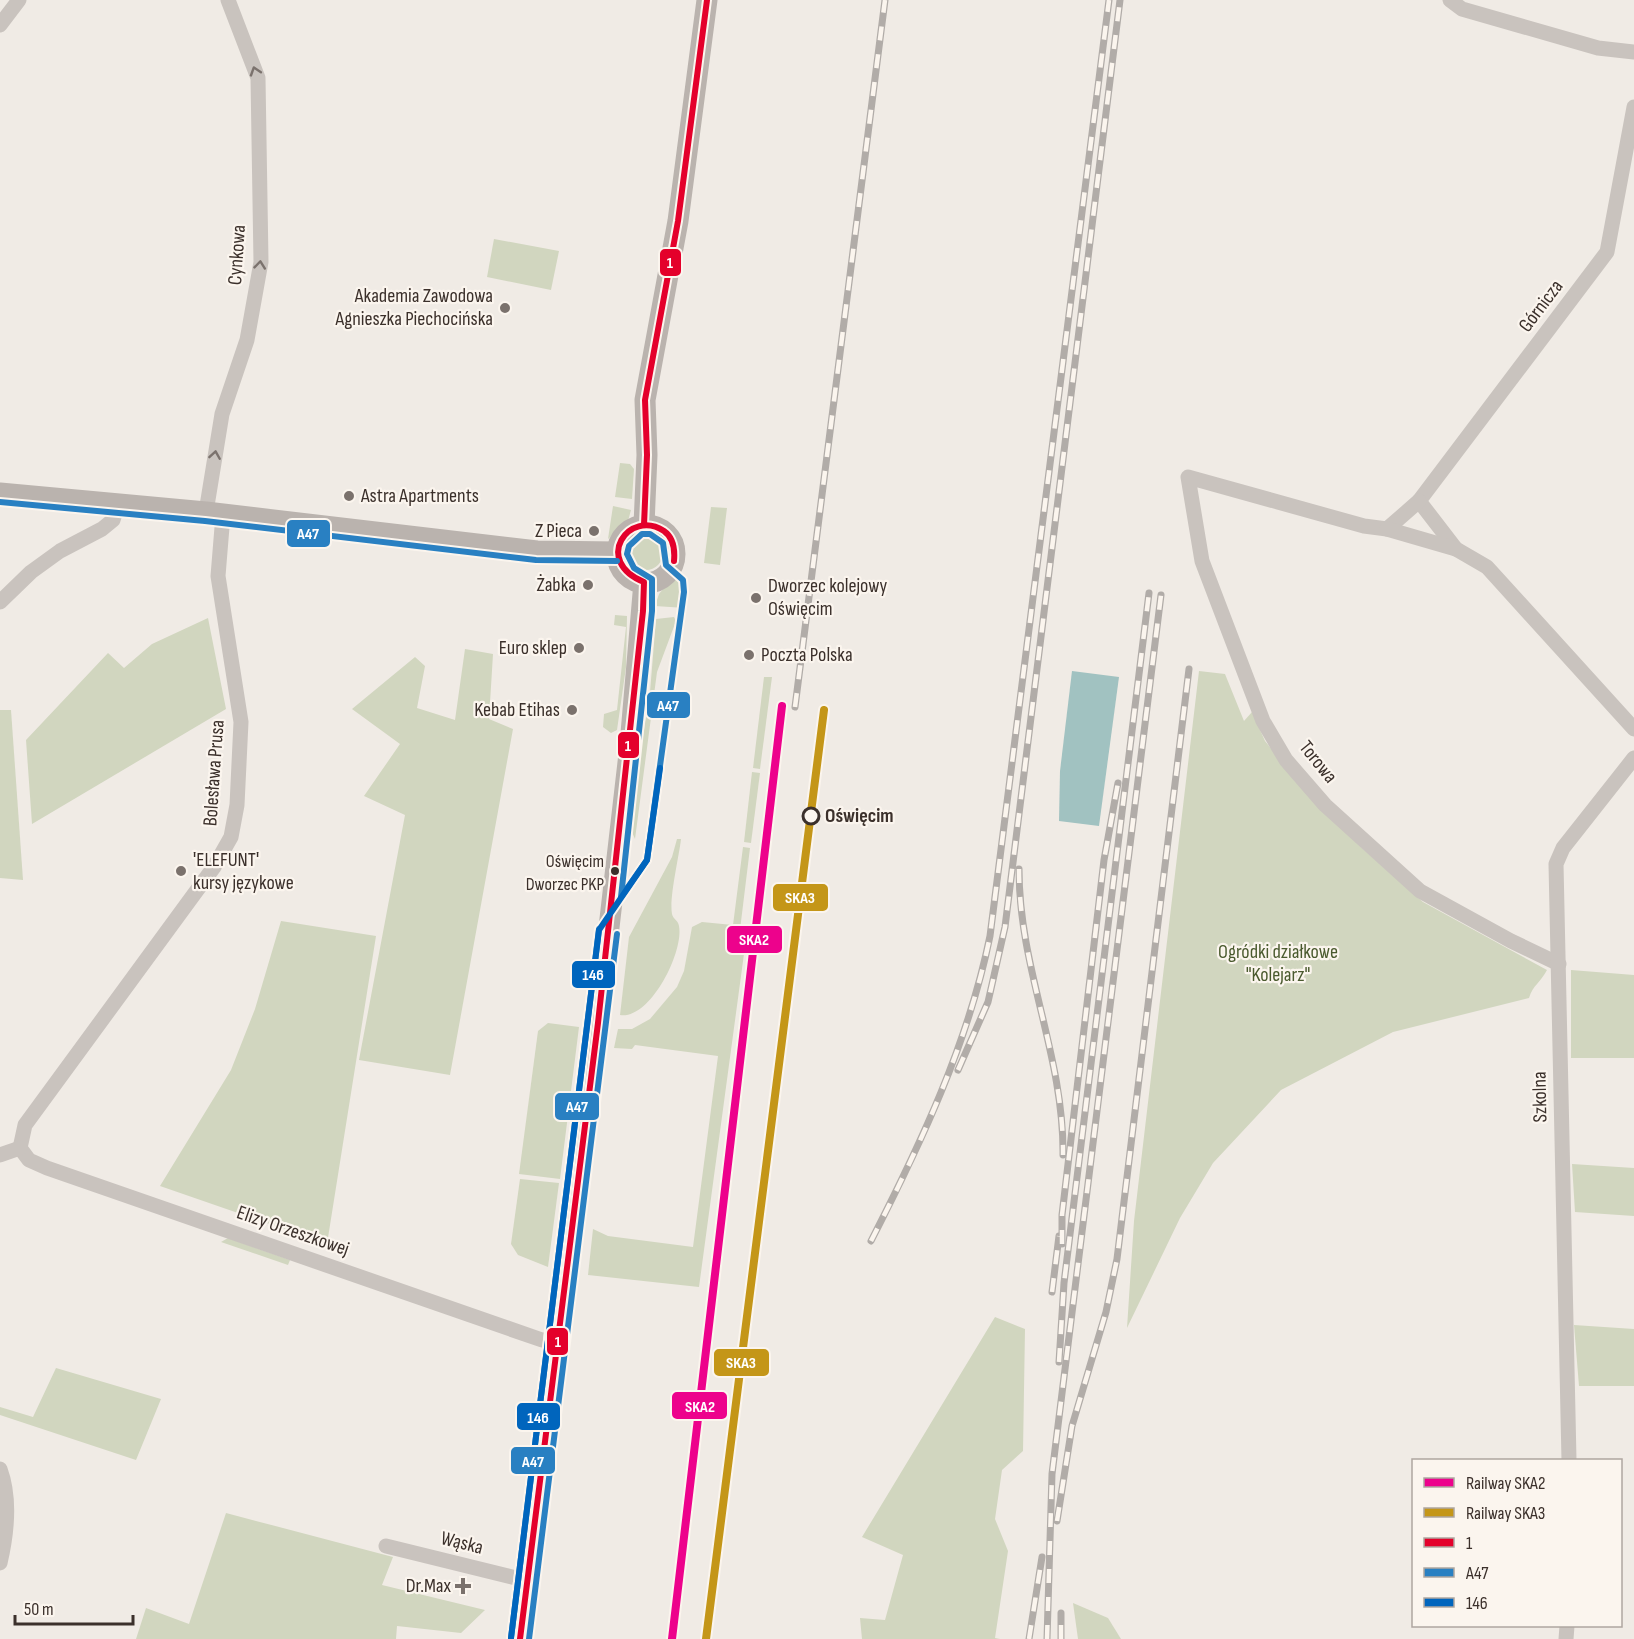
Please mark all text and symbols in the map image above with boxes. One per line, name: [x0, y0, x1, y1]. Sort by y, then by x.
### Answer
one-way arrow: [249, 66, 262, 77]
street label: Cynkowa: [223, 224, 251, 286]
line badge: 1: [659, 248, 682, 277]
text: 1: [667, 254, 674, 273]
one-way arrow: [253, 261, 266, 270]
street label: Górnicza: [1514, 275, 1568, 337]
place label: Akademia Zawodowa Agnieszka Piechocińska: [334, 284, 493, 331]
marker: Akademia Zawodowa Agnieszka Piechocińska: [498, 301, 512, 315]
one-way arrow: [209, 450, 221, 459]
place label: Astra Apartments: [360, 484, 479, 508]
marker: Astra Apartments: [342, 489, 356, 503]
line badge: A47: [286, 519, 331, 548]
place label: Z Pieca: [535, 519, 582, 543]
marker: Z Pieca: [587, 524, 601, 538]
text: A47: [296, 525, 319, 544]
place label: Żabka: [537, 573, 576, 597]
place label: Dworzec kolejowy Oświęcim: [768, 574, 888, 621]
marker: Żabka: [581, 578, 595, 592]
marker: Dworzec kolejowy Oświęcim: [749, 591, 763, 605]
place label: Euro sklep: [499, 636, 567, 660]
marker: Euro sklep: [572, 641, 586, 655]
place label: Poczta Polska: [761, 643, 853, 667]
marker: Poczta Polska: [742, 648, 756, 662]
line badge: A47: [646, 691, 691, 719]
text: A47: [656, 697, 679, 716]
place label: Kebab Etihas: [474, 698, 560, 722]
marker: Kebab Etihas: [565, 703, 579, 717]
street label: Bolesława Prusa: [198, 719, 230, 827]
line badge: 1: [617, 731, 640, 759]
street label: Torowa: [1294, 736, 1342, 788]
text: 1: [625, 737, 632, 756]
place label: Oświęcim: [825, 804, 894, 828]
marker: Oświęcim: [802, 807, 820, 825]
place label: 'ELEFUNT' kursy językowe: [193, 848, 294, 895]
place label: Oświęcim Dworzec PKP: [526, 851, 604, 895]
marker: 'ELEFUNT' kursy językowe: [174, 864, 188, 878]
marker: Oświęcim Dworzec PKP: [609, 865, 621, 877]
line badge: SKA3: [772, 883, 829, 912]
text: SKA3: [785, 889, 815, 908]
line badge: SKA2: [726, 925, 783, 954]
text: SKA2: [739, 931, 769, 950]
park label: Ogródki działkowe "Kolejarz": [1218, 940, 1338, 987]
line badge: 146: [571, 960, 616, 989]
text: 146: [582, 966, 604, 985]
street label: Szkolna: [1528, 1071, 1552, 1123]
line badge: A47: [554, 1092, 600, 1121]
text: A47: [565, 1098, 588, 1117]
street label: Elizy Orzeszkowej: [234, 1201, 352, 1261]
line badge: 1: [546, 1327, 569, 1356]
text: 1: [555, 1333, 562, 1352]
line badge: SKA3: [713, 1348, 770, 1377]
text: SKA3: [726, 1354, 756, 1373]
line badge: SKA2: [671, 1391, 728, 1420]
text: SKA2: [685, 1398, 715, 1417]
line badge: 146: [516, 1402, 561, 1431]
text: 146: [527, 1409, 549, 1428]
line badge: A47: [510, 1446, 556, 1475]
text: A47: [521, 1453, 544, 1472]
legend: [1412, 1459, 1622, 1627]
text: Railway SKA2: [1466, 1473, 1546, 1494]
text: Railway SKA3: [1466, 1503, 1545, 1524]
street label: Wąska: [438, 1526, 486, 1560]
text: 1: [1466, 1533, 1473, 1554]
text: A47: [1465, 1563, 1489, 1584]
place label: Dr.Max: [406, 1574, 451, 1598]
marker: Dr.Max: [456, 1579, 470, 1593]
scale bar: [15, 1588, 134, 1626]
text: 146: [1466, 1593, 1488, 1614]
text: 50 m: [24, 1599, 54, 1620]

